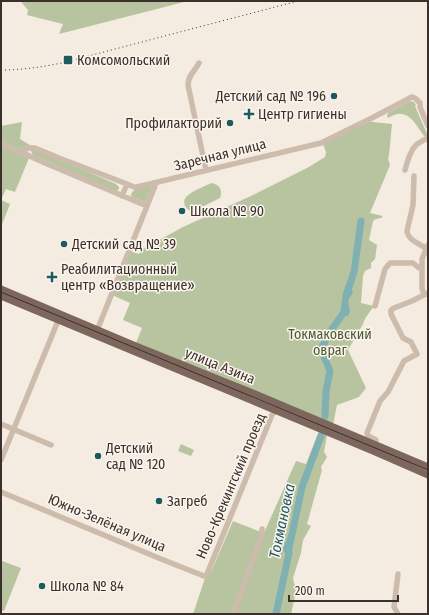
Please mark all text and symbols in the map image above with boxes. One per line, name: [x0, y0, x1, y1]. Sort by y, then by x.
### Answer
place label: Комсомольский: [77, 52, 170, 69]
marker: Комсомольский: [62, 54, 74, 66]
place label: Детский сад № 196: [215, 88, 326, 105]
marker: Детский сад № 196: [329, 91, 339, 101]
place label: Центр гигиены: [258, 106, 347, 123]
marker: Центр гигиены: [243, 108, 255, 120]
place label: Профилакторий: [125, 115, 222, 132]
marker: Профилакторий: [225, 118, 235, 128]
street label: Заречная улица: [172, 135, 268, 175]
place label: Школа № 90: [190, 203, 264, 220]
marker: Школа № 90: [177, 206, 187, 216]
place label: Детский сад № 39: [71, 236, 176, 253]
marker: Детский сад № 39: [59, 239, 69, 249]
place label: Реабилитационный центр «Возвращение»: [61, 261, 195, 294]
marker: Реабилитационный центр «Возвращение»: [46, 271, 58, 283]
park label: Токмаковский овраг: [288, 326, 372, 359]
street label: улица Азина: [183, 344, 258, 388]
street label: Ново-Крекингский проезд: [193, 411, 269, 561]
place label: Детский сад № 120: [105, 440, 165, 473]
marker: Детский сад № 120: [93, 451, 103, 461]
water label: Токмановка: [265, 482, 299, 560]
street label: Южно-Зелёная улица: [46, 491, 169, 556]
place label: Загреб: [167, 493, 208, 510]
marker: Загреб: [154, 496, 164, 506]
scale bar: [289, 577, 398, 603]
place label: Школа № 84: [50, 578, 124, 595]
marker: Школа № 84: [37, 581, 47, 591]
text: 200 m: [295, 584, 325, 598]

